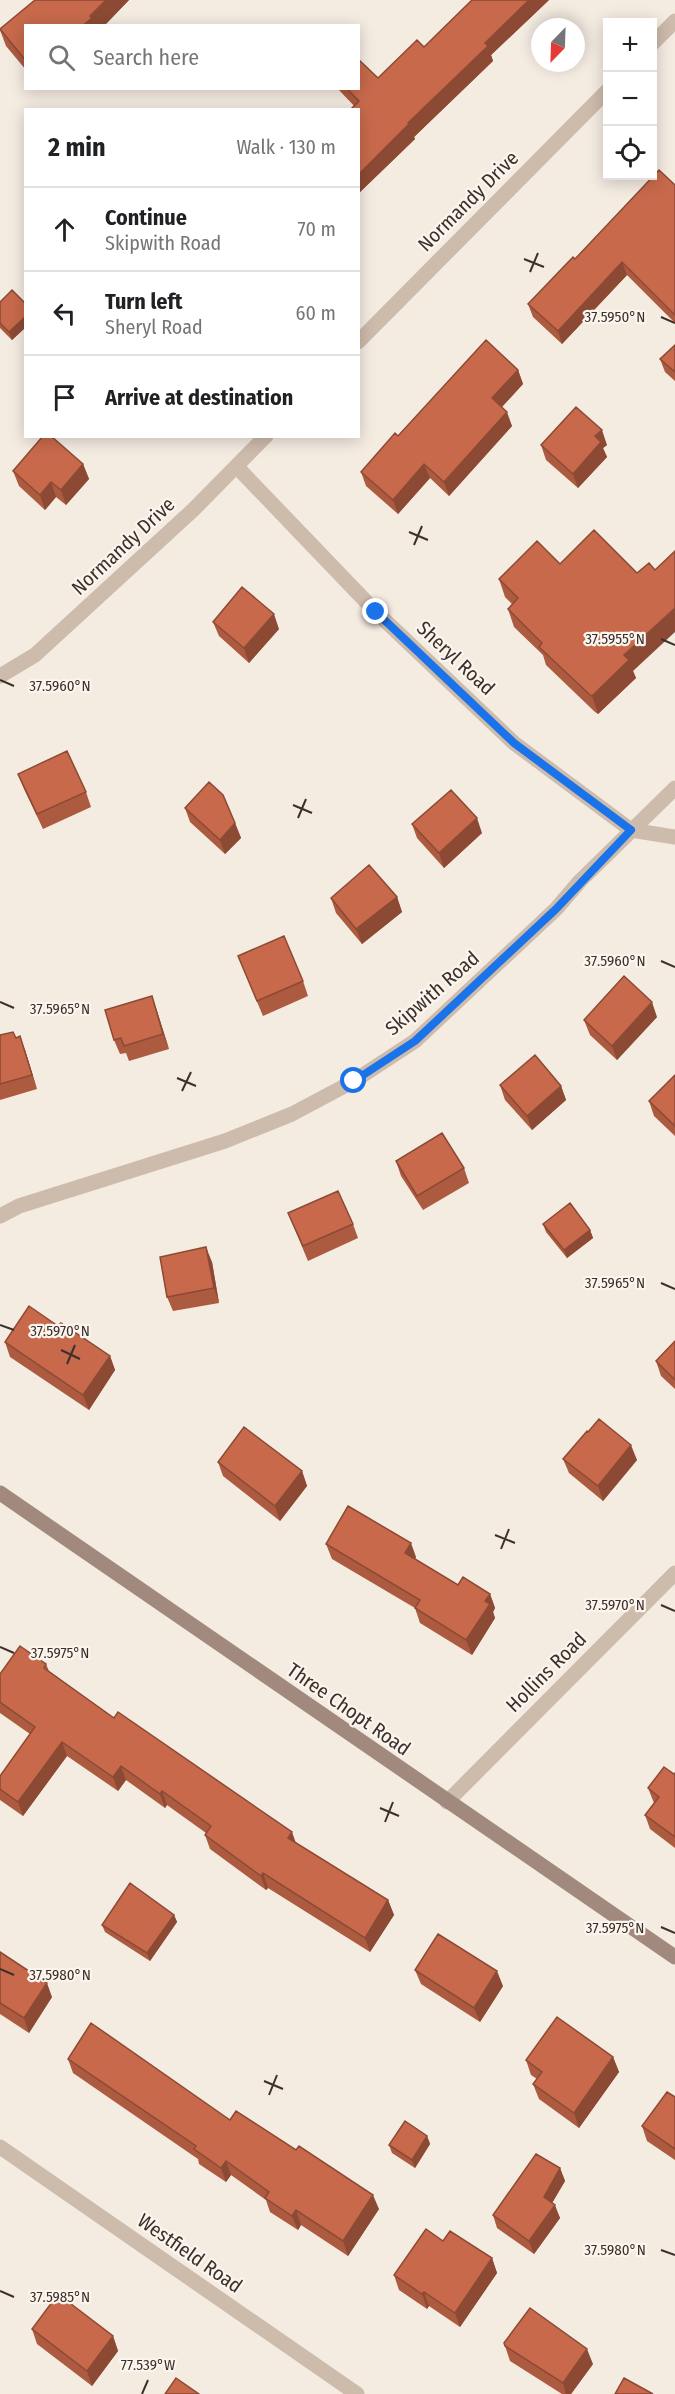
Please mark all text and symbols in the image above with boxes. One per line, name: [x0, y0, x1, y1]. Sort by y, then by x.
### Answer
north arrow: [531, 18, 585, 72]
map controls: [603, 18, 657, 180]
button: +: [603, 18, 657, 72]
search box: [24, 24, 360, 90]
icon: search: [45, 41, 78, 74]
text: Search here: [93, 44, 199, 71]
button: −: [603, 72, 657, 126]
button: locate: [603, 126, 657, 180]
text: 2 min: [48, 132, 106, 163]
text: Walk · 130 m: [236, 135, 336, 159]
street label: Normandy Drive: [413, 146, 523, 256]
text: Continue: [105, 204, 187, 231]
icon: ahead: [48, 213, 81, 246]
text: 70 m: [298, 217, 336, 241]
text: Skipwith Road: [105, 231, 221, 255]
text: Turn left: [105, 288, 183, 315]
icon: left: [48, 297, 81, 330]
text: 60 m: [296, 301, 336, 325]
text: 37.5950°N: [585, 308, 645, 326]
text: Sheryl Road: [105, 315, 203, 339]
icon: arrive: [48, 381, 81, 414]
text: Arrive at destination: [105, 384, 293, 411]
street label: Normandy Drive: [67, 492, 179, 600]
route end: [362, 598, 388, 624]
street label: Sheryl Road: [412, 616, 500, 700]
text: 37.5955°N: [585, 630, 645, 648]
text: 37.5960°N: [29, 677, 91, 695]
street label: Skipwith Road: [380, 946, 484, 1040]
text: 37.5960°N: [584, 952, 646, 970]
text: 37.5965°N: [30, 1000, 90, 1018]
route start: [340, 1067, 366, 1093]
text: 37.5965°N: [585, 1274, 645, 1292]
text: 37.5970°N: [30, 1322, 90, 1340]
text: 37.5970°N: [585, 1596, 645, 1614]
street label: Hollins Road: [501, 1627, 591, 1717]
text: 37.5975°N: [31, 1644, 89, 1662]
street label: Three Chopt Road: [283, 1658, 415, 1760]
text: 37.5975°N: [586, 1919, 644, 1937]
text: 37.5980°N: [29, 1966, 91, 1984]
street label: Westfield Road: [133, 2208, 247, 2298]
text: 37.5980°N: [584, 2241, 646, 2259]
text: 37.5985°N: [30, 2288, 90, 2306]
text: 77.539°W: [121, 2356, 175, 2374]

